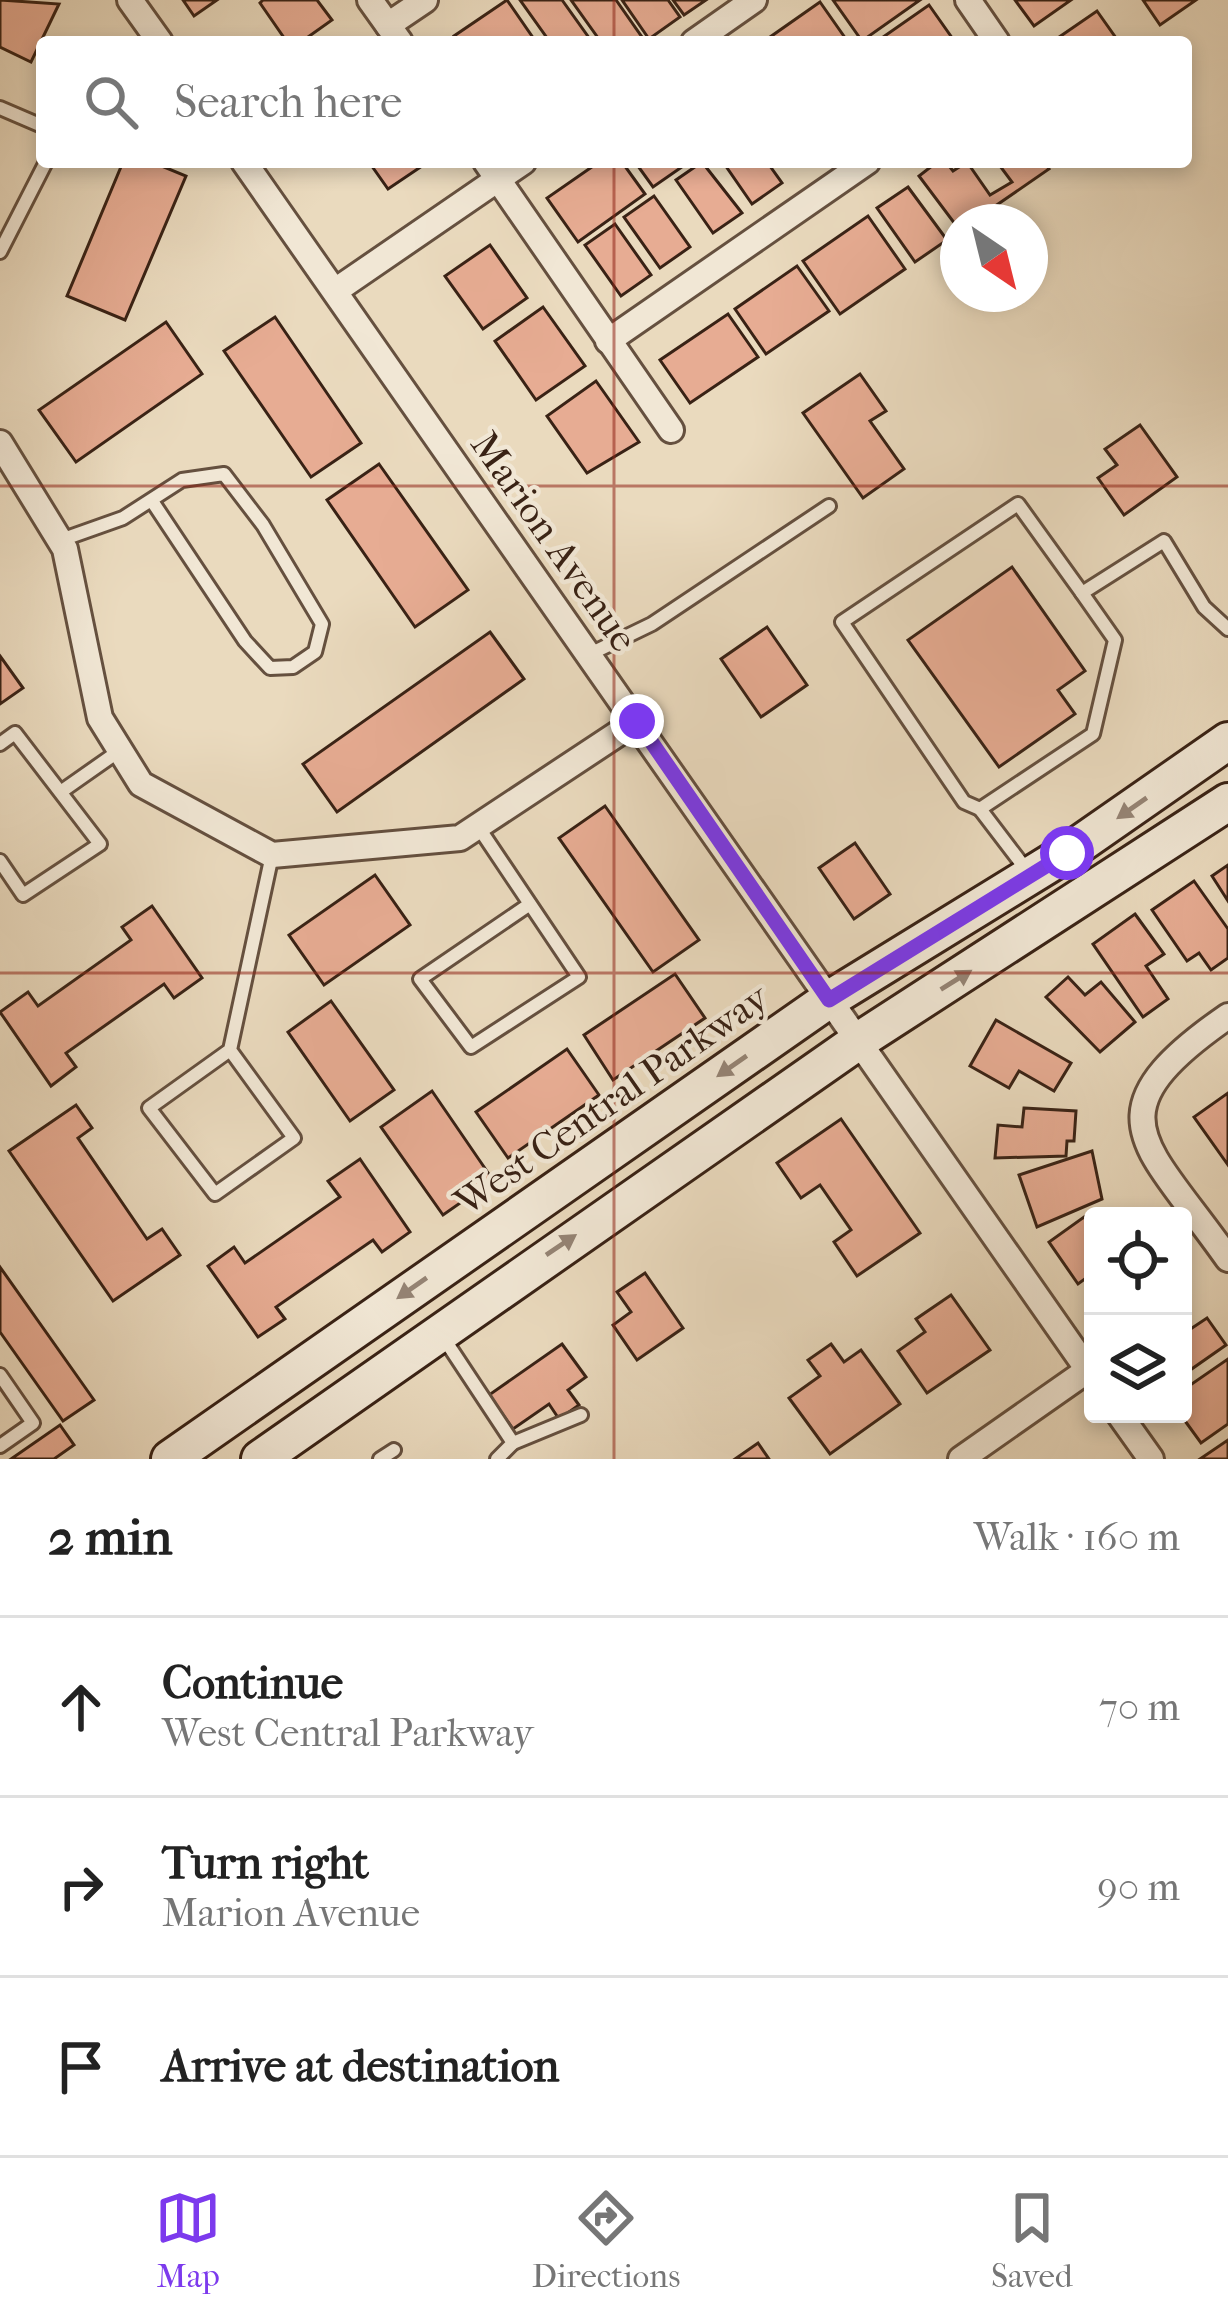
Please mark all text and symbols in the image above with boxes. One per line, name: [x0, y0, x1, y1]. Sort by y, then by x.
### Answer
search box: [36, 36, 1192, 168]
icon: search: [78, 69, 144, 135]
text: Search here: [174, 76, 402, 129]
north arrow: [940, 204, 1048, 312]
street label: Marion Avenue: [461, 423, 647, 660]
route end: [610, 694, 664, 748]
one-way arrow: [1116, 796, 1148, 819]
route start: [1040, 826, 1094, 880]
one-way arrow: [939, 970, 973, 991]
street label: West Central Parkway: [445, 974, 778, 1226]
one-way arrow: [716, 1054, 748, 1077]
map controls: [1084, 1207, 1192, 1423]
button: locate: [1084, 1207, 1192, 1315]
one-way arrow: [544, 1234, 577, 1257]
one-way arrow: [396, 1276, 428, 1300]
button: layers: [1084, 1315, 1192, 1423]
text: 2 min: [48, 1507, 172, 1567]
text: Walk · 160 m: [974, 1514, 1180, 1560]
text: Continue: [162, 1657, 343, 1710]
icon: ahead: [48, 1674, 114, 1740]
text: 70 m: [1099, 1684, 1180, 1730]
text: West Central Parkway: [162, 1710, 534, 1756]
text: Turn right: [162, 1837, 369, 1890]
icon: right: [48, 1854, 114, 1920]
text: 90 m: [1097, 1864, 1180, 1910]
text: Marion Avenue: [162, 1890, 420, 1936]
icon: arrive: [48, 2034, 114, 2100]
text: Arrive at destination: [162, 2040, 559, 2093]
tab: Map: [155, 2185, 221, 2296]
tab: Directions: [532, 2185, 680, 2296]
tab: Saved: [991, 2185, 1073, 2296]

